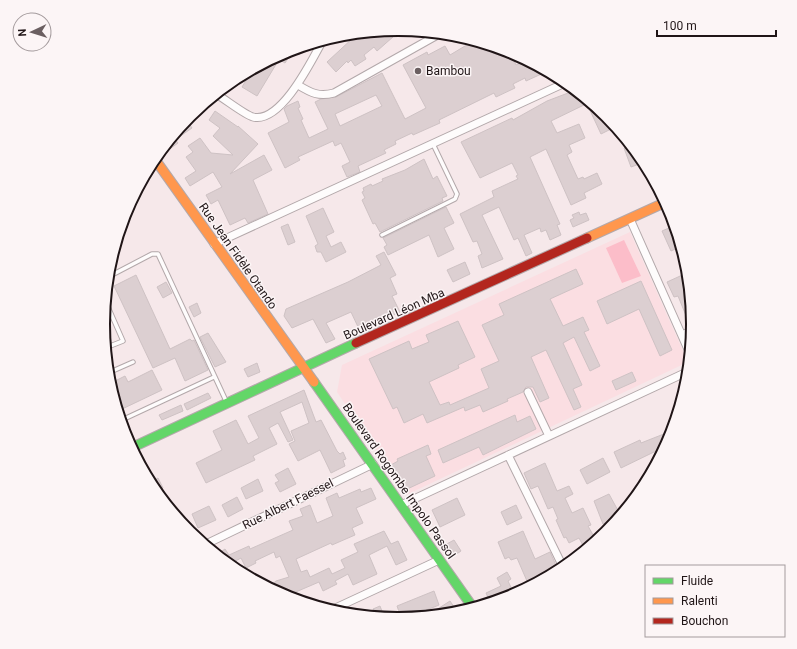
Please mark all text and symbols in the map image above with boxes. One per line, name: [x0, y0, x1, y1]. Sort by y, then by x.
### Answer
north arrow: [12, 12, 52, 52]
scale bar: [657, 12, 776, 38]
text: 100 m: [663, 19, 697, 33]
text: N: [16, 28, 29, 37]
place label: Bambou: [426, 64, 471, 78]
marker: Bambou: [413, 66, 423, 76]
street label: Rue Jean Fidèle Otando: [196, 200, 280, 312]
street label: Boulevard Léon Mba: [341, 285, 447, 343]
street label: Boulevard Rogombe Impolo Passol: [340, 400, 458, 562]
street label: Rue Albert Faessel: [240, 476, 336, 532]
legend: [645, 565, 785, 637]
text: Fluide: [681, 574, 713, 588]
text: Ralenti: [681, 594, 718, 608]
text: Bouchon: [681, 614, 728, 628]

